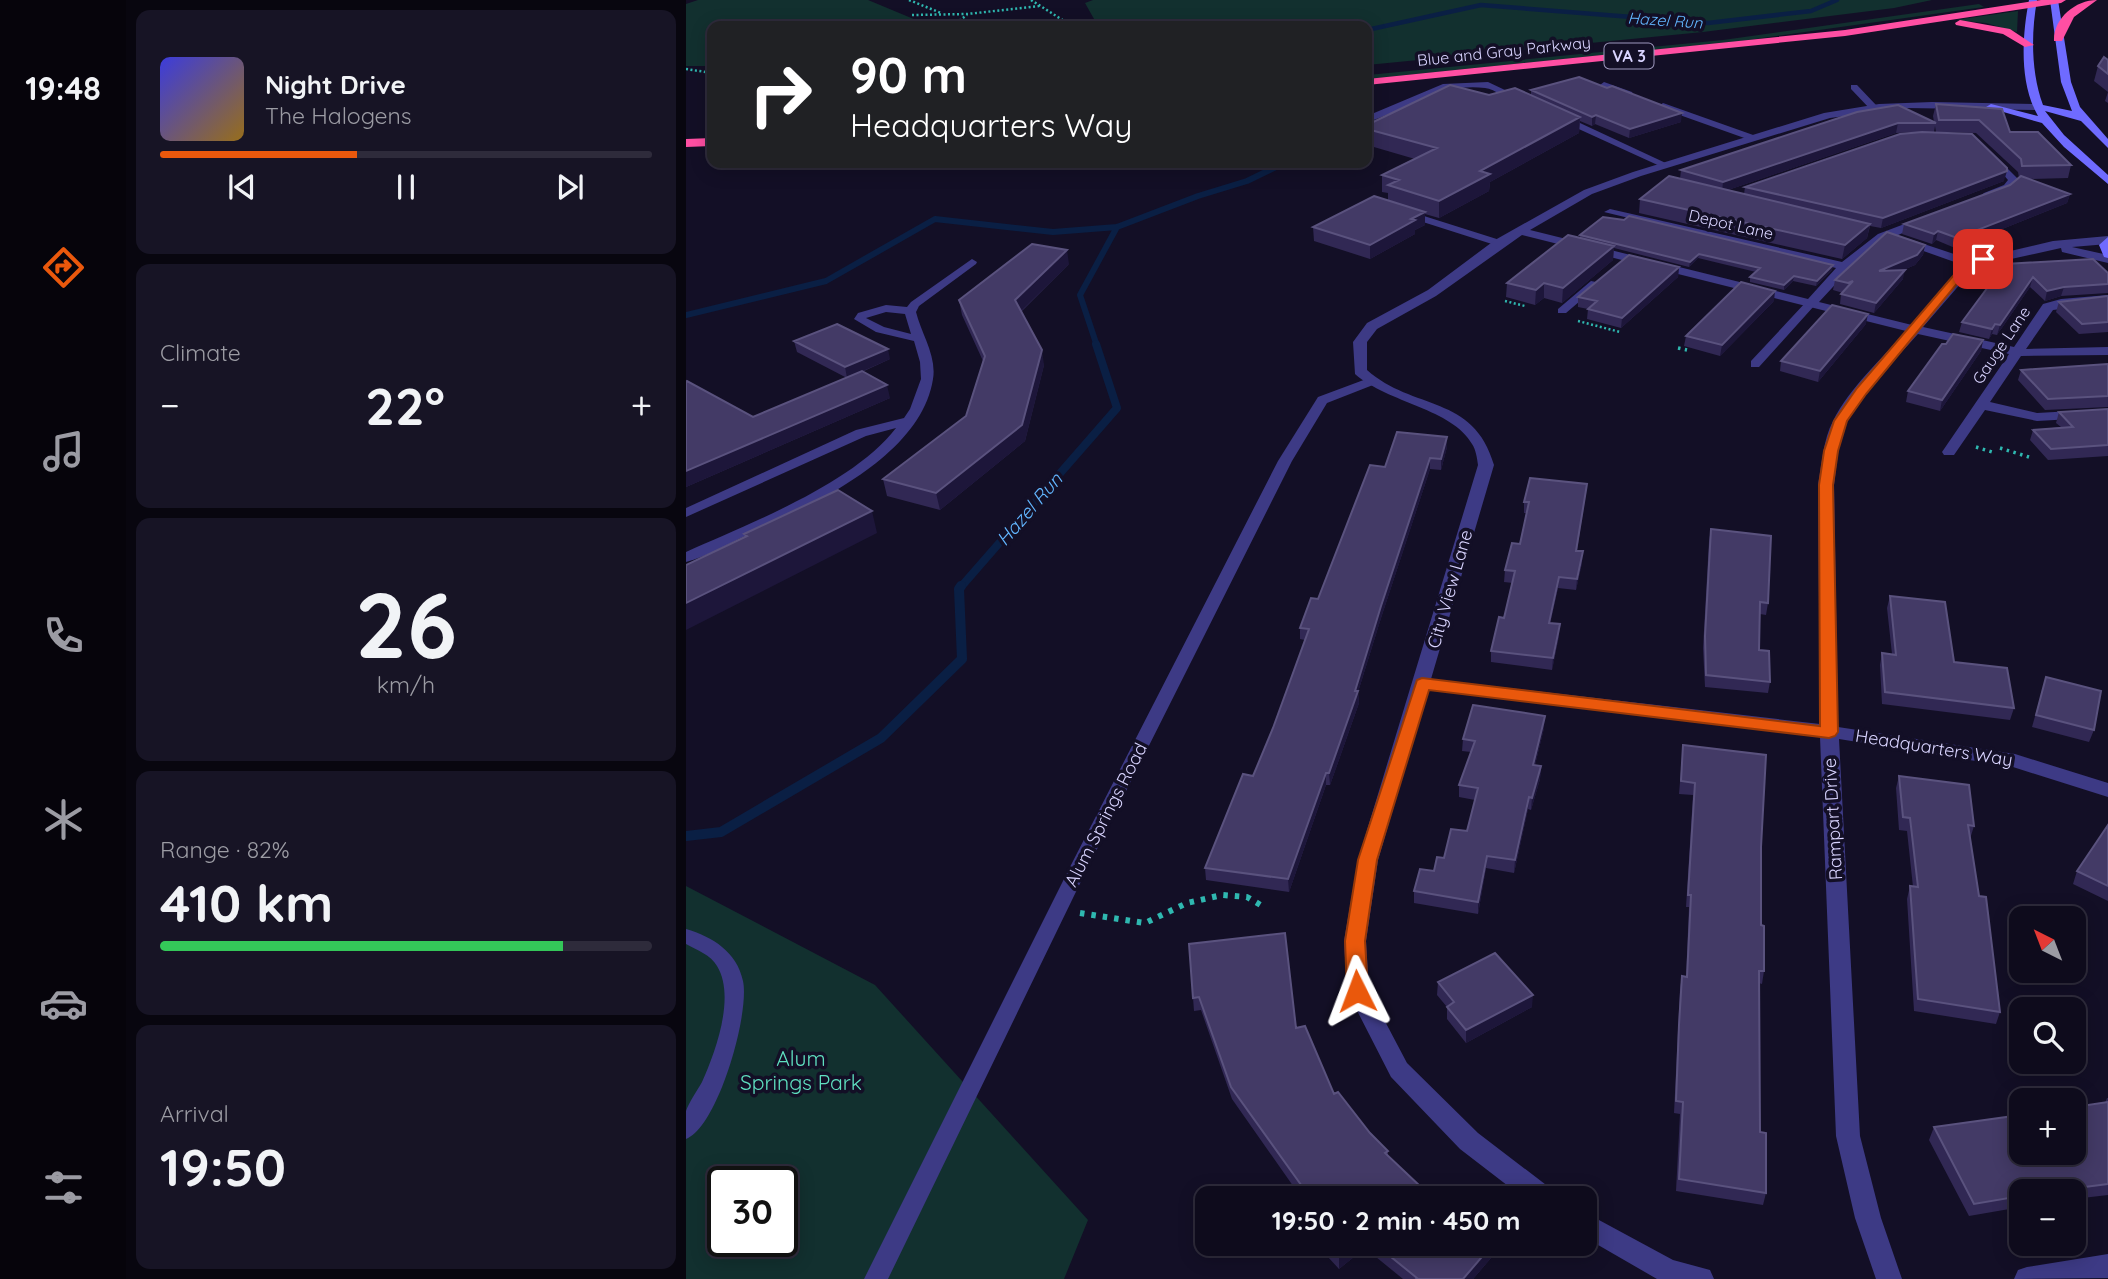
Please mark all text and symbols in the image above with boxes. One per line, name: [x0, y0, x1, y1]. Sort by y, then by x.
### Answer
water label: Hazel Run: [1627, 7, 1704, 33]
street label: Blue and Gray Parkway: [1416, 32, 1592, 70]
text: 90 m: [850, 44, 967, 105]
road number: VA 3: [1604, 44, 1654, 68]
icon: right: [735, 49, 826, 140]
text: 19:48: [25, 68, 101, 108]
text: Night Drive: [265, 68, 406, 101]
text: The Halogens: [265, 101, 412, 130]
text: Headquarters Way: [850, 105, 1132, 145]
icon: previous: [223, 168, 261, 206]
icon: pause: [387, 168, 425, 206]
icon: next: [551, 168, 589, 206]
street label: Depot Lane: [1687, 205, 1775, 243]
pin: [1953, 229, 2013, 289]
icon: arrive: [1964, 240, 2002, 278]
icon: directions: [39, 243, 88, 292]
street label: Gauge Lane: [1968, 302, 2034, 388]
text: Climate: [160, 338, 241, 367]
text: 22°: [365, 373, 445, 438]
text: −: [160, 381, 180, 429]
text: +: [631, 381, 652, 429]
icon: music: [39, 427, 88, 476]
water label: Hazel Run: [991, 467, 1068, 550]
street label: City View Lane: [1422, 527, 1477, 651]
text: 26: [355, 567, 457, 681]
icon: phone: [39, 611, 88, 660]
text: km/h: [377, 670, 435, 699]
street label: Headquarters Way: [1854, 724, 2014, 771]
street label: Alum Springs Road: [1059, 739, 1152, 891]
street label: Rampart Drive: [1818, 757, 1847, 881]
icon: climate: [39, 795, 88, 844]
text: Range · 82%: [160, 835, 290, 864]
text: 410 km: [160, 870, 333, 935]
north arrow: [2009, 906, 2086, 984]
map controls: [2009, 906, 2086, 1256]
position arrow: [1320, 954, 1394, 1028]
icon: car: [39, 979, 88, 1028]
button: search: [2009, 997, 2086, 1074]
park label: Alum Springs Park: [740, 1045, 862, 1095]
button: +: [2009, 1088, 2086, 1165]
text: Arrival: [160, 1099, 229, 1128]
text: 19:50: [160, 1134, 286, 1199]
icon: filters: [39, 1163, 88, 1212]
speed limit sign: 30: [707, 1166, 798, 1257]
button: −: [2009, 1179, 2086, 1256]
text: 19:50 · 2 min · 450 m: [1272, 1204, 1520, 1237]

